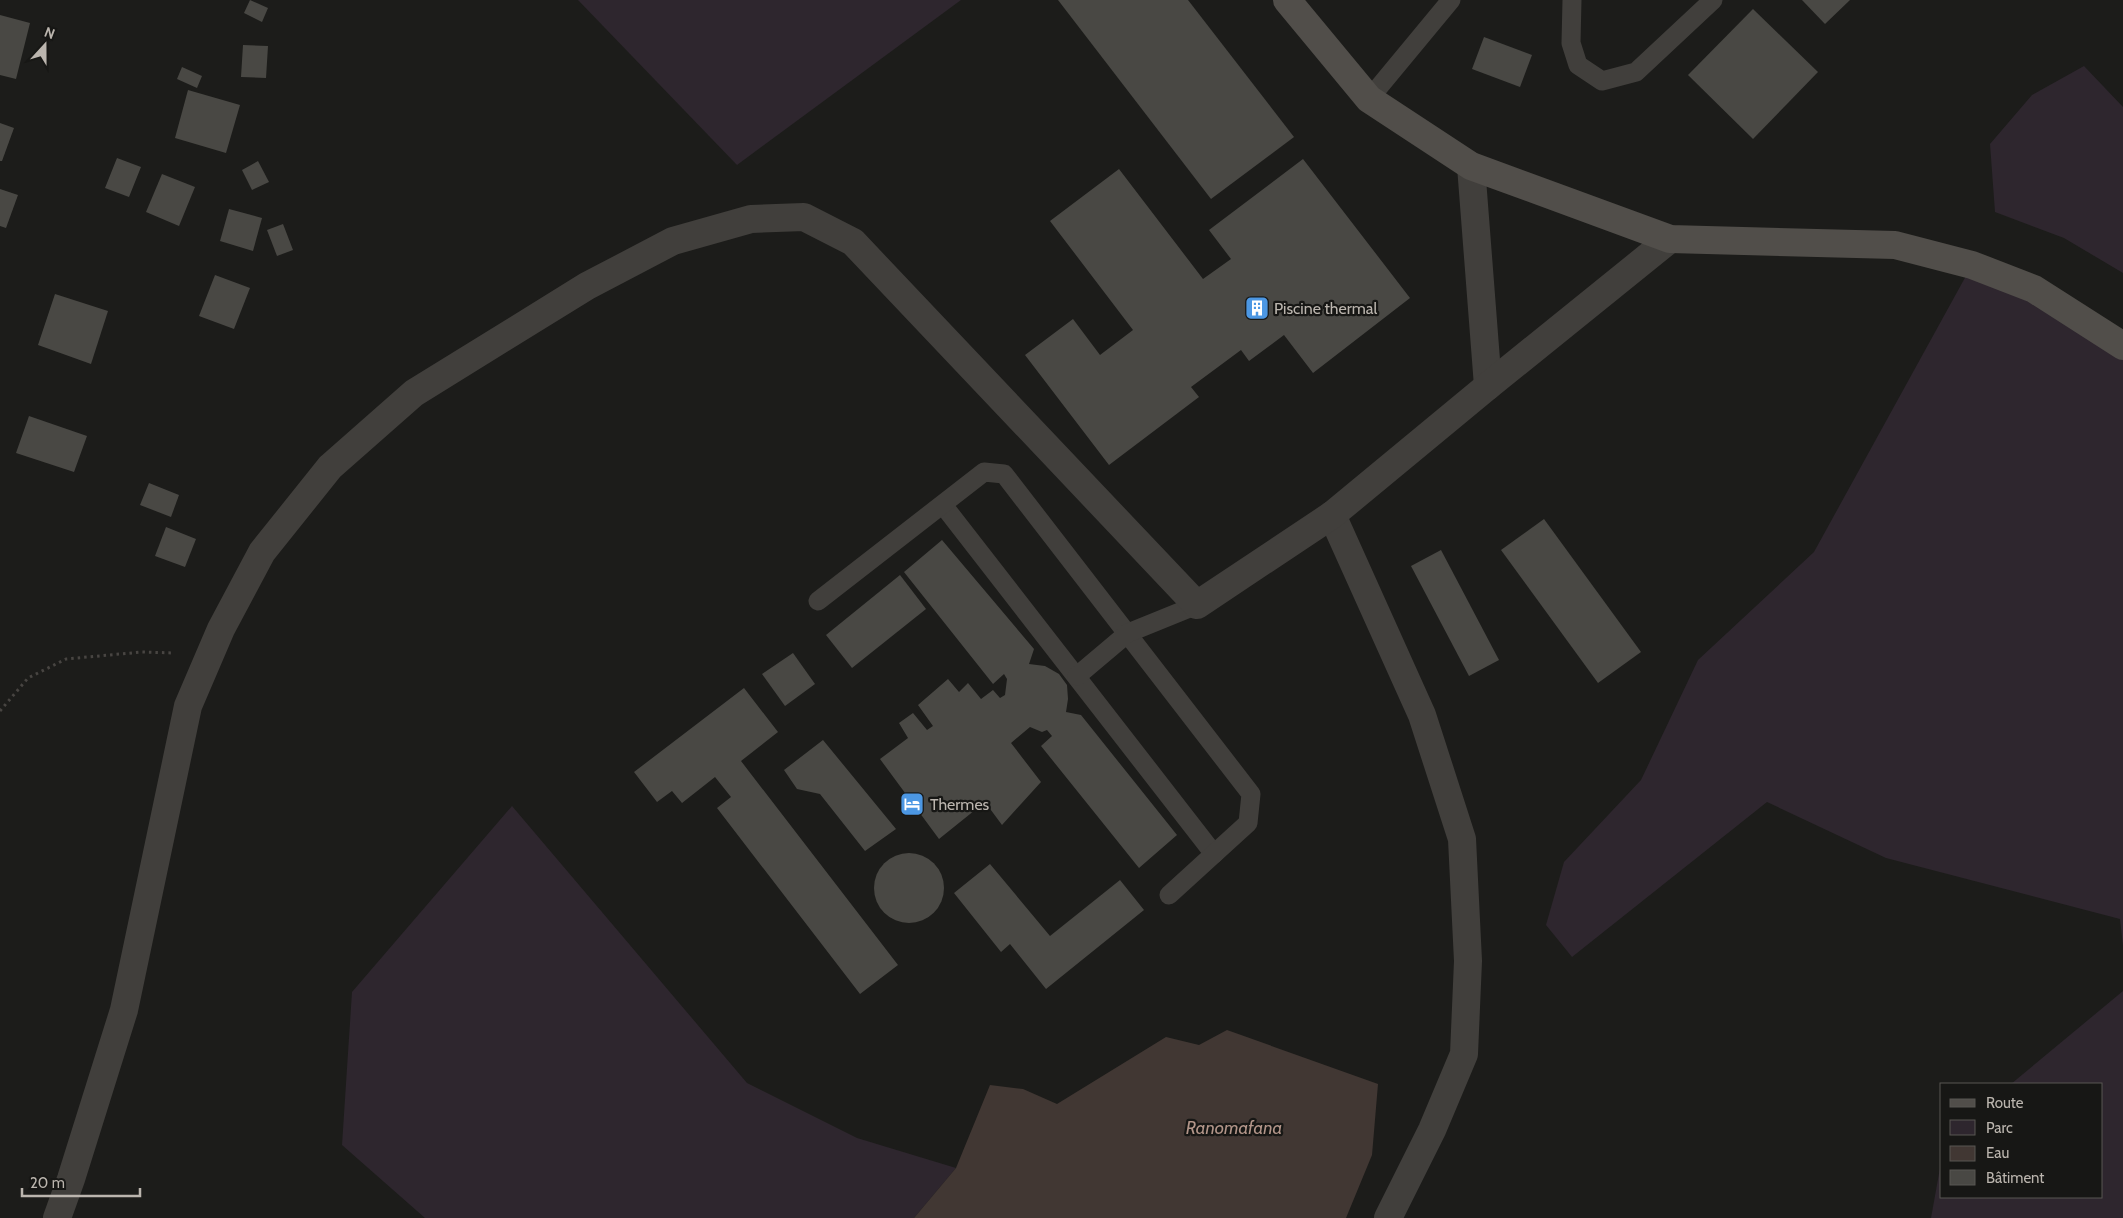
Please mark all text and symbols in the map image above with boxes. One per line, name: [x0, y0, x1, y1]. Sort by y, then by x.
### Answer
north arrow: [20, 20, 70, 70]
text: N: [42, 23, 58, 43]
building icon: Piscine thermal: [1244, 295, 1270, 321]
place label: Piscine thermal: [1274, 299, 1377, 318]
hotel icon: Thermes: [899, 791, 925, 817]
place label: Thermes: [930, 795, 990, 814]
legend: [1940, 1083, 2103, 1198]
text: Route: [1986, 1094, 2024, 1112]
water label: Ranomafana: [1186, 1117, 1282, 1139]
text: Parc: [1986, 1119, 2013, 1137]
text: Eau: [1986, 1144, 2009, 1162]
scale bar: [22, 1166, 140, 1198]
text: Bâtiment: [1986, 1169, 2044, 1187]
text: 20 m: [30, 1174, 65, 1192]

